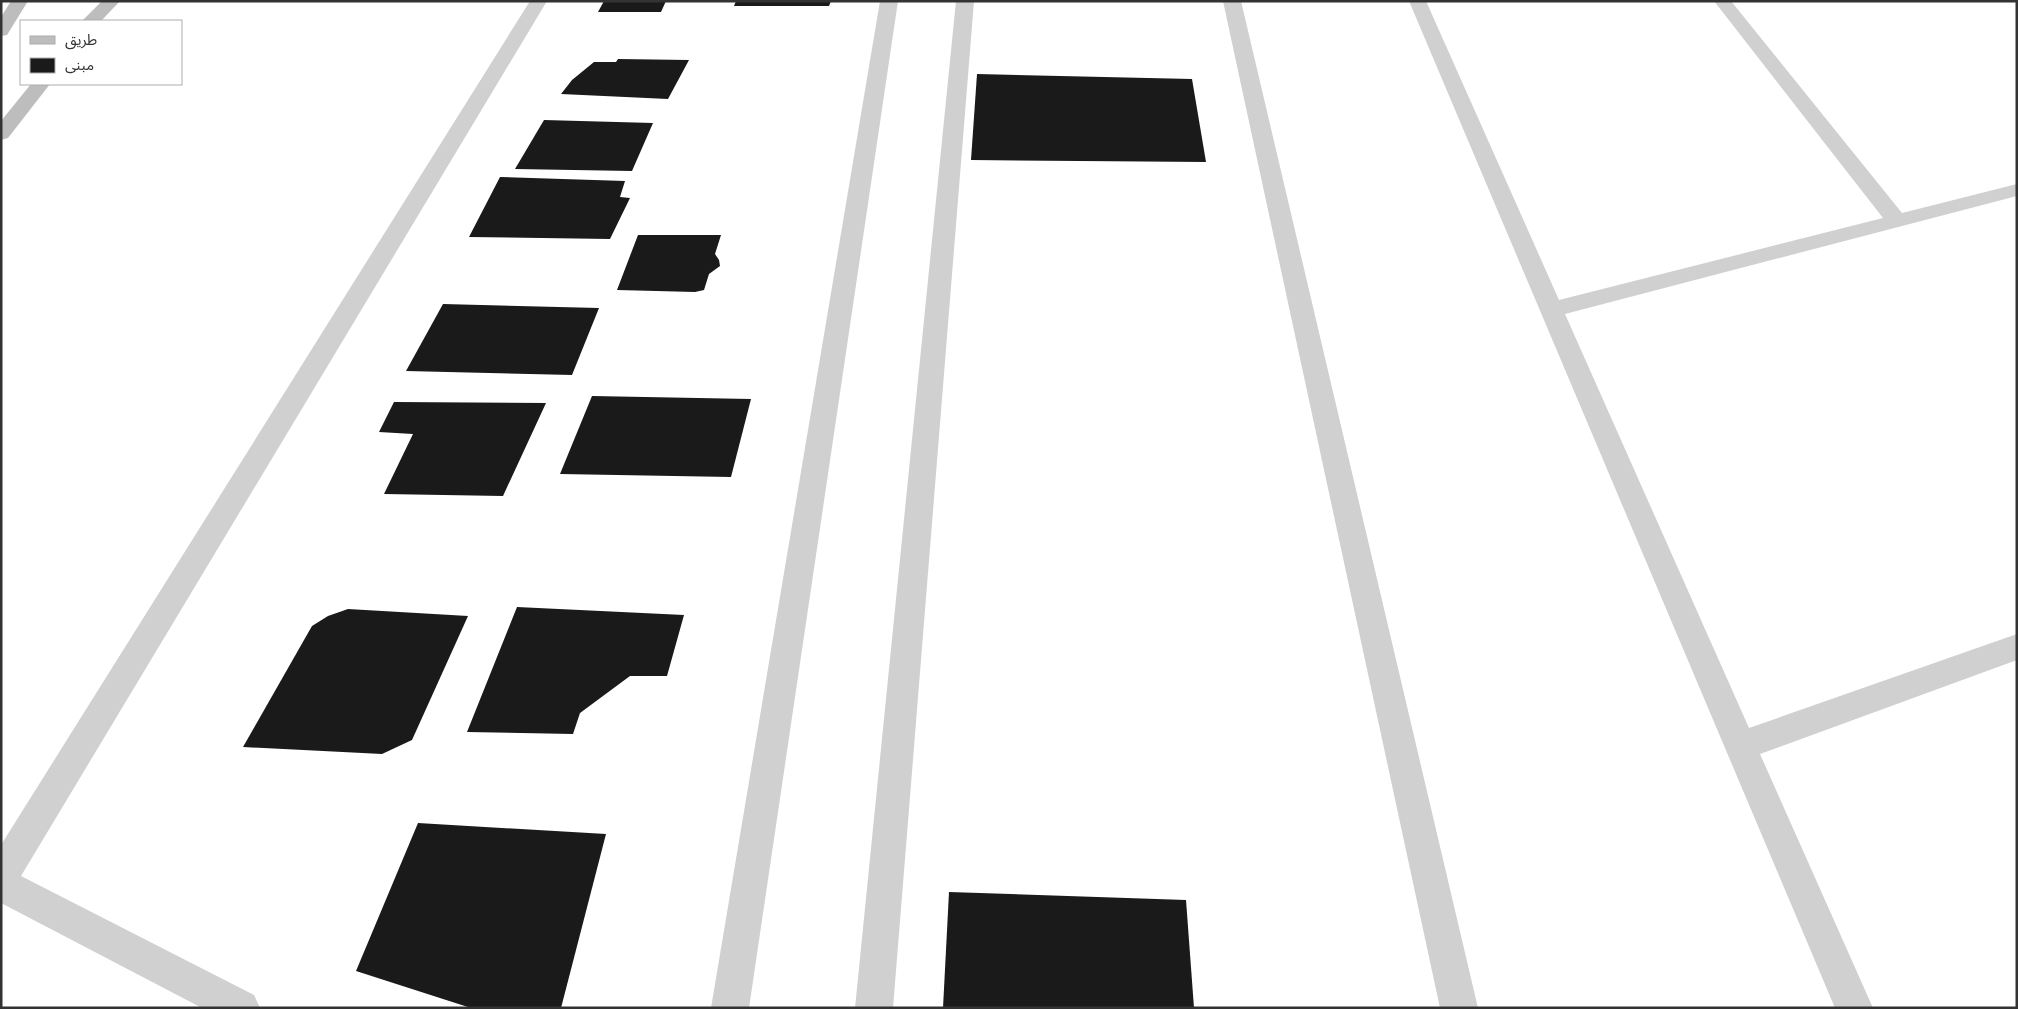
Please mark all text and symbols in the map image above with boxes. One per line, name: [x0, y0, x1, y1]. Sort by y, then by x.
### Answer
legend: [20, 20, 182, 85]
text: طريق: [65, 30, 97, 50]
text: مبنى: [65, 55, 94, 74]

